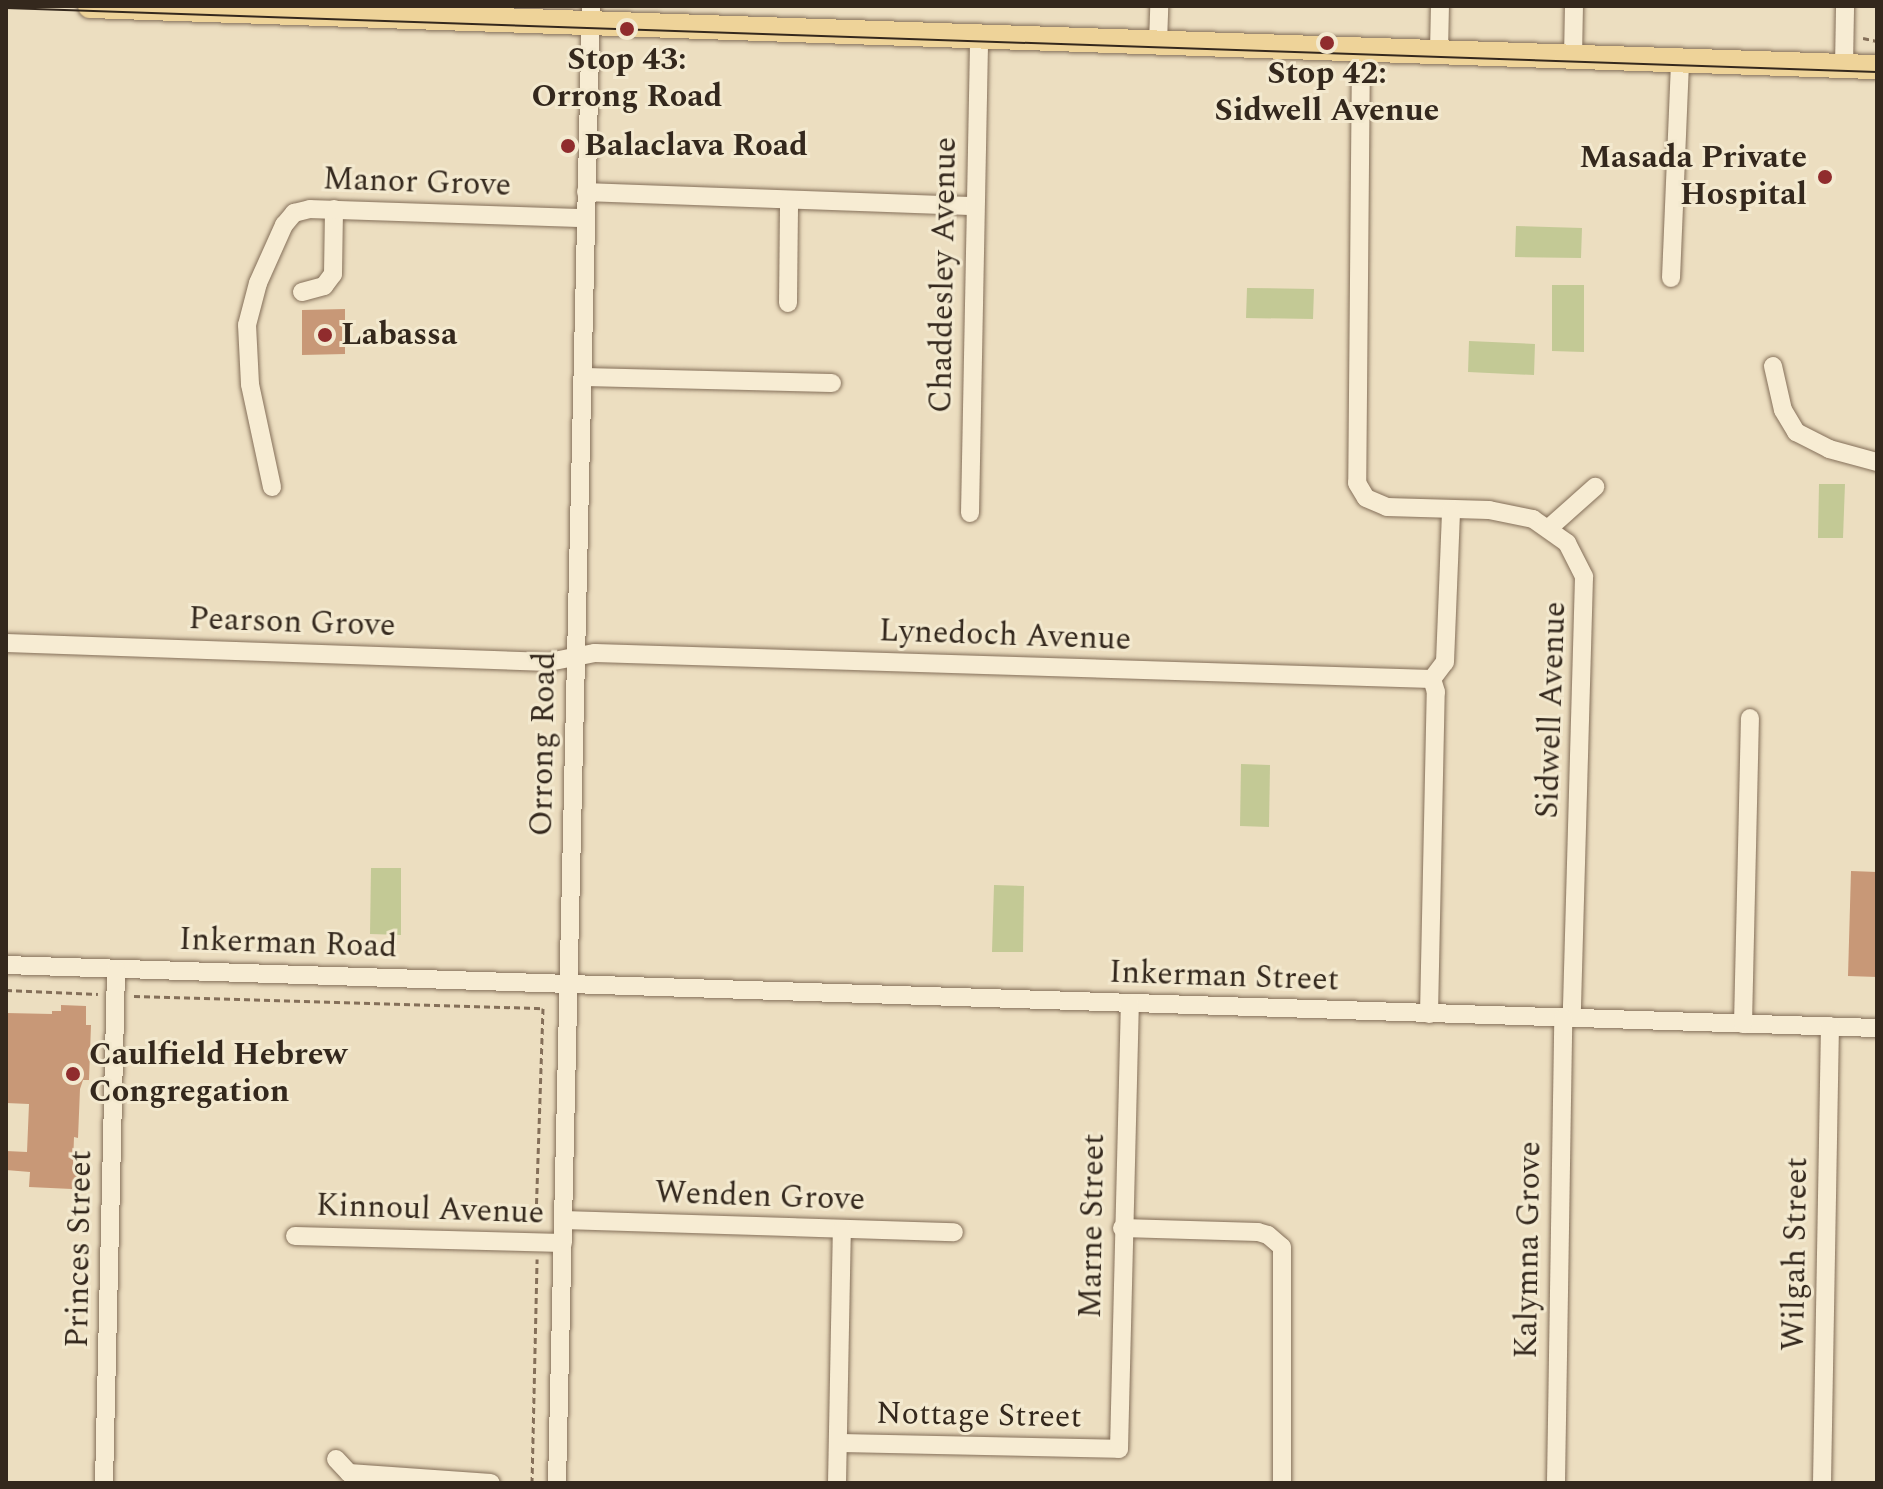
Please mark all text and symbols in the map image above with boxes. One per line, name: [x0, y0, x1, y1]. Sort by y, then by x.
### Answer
marker: Stop 43: Orrong Road: [618, 20, 636, 38]
marker: Stop 42: Sidwell Avenue: [1318, 34, 1336, 52]
place label: Stop 43: Orrong Road: [532, 42, 722, 117]
place label: Stop 42: Sidwell Avenue: [1215, 56, 1439, 131]
place label: Balaclava Road: [584, 127, 808, 165]
marker: Balaclava Road: [559, 137, 577, 155]
street label: Chaddesley Avenue: [922, 137, 966, 413]
place label: Masada Private Hospital: [1579, 140, 1807, 215]
street label: Manor Grove: [322, 161, 512, 205]
marker: Masada Private Hospital: [1814, 166, 1836, 188]
place label: Labassa: [341, 316, 457, 354]
marker: Labassa: [316, 326, 334, 344]
street label: Pearson Grove: [188, 600, 396, 646]
street label: Sidwell Avenue: [1529, 601, 1575, 819]
street label: Lynedoch Avenue: [878, 612, 1132, 660]
street label: Orrong Road: [523, 651, 565, 837]
street label: Inkerman Road: [178, 921, 398, 967]
street label: Inkerman Street: [1108, 954, 1340, 1000]
place label: Caulfield Hebrew Congregation: [89, 1037, 347, 1112]
marker: Caulfield Hebrew Congregation: [64, 1065, 82, 1083]
street label: Marne Street: [1072, 1133, 1114, 1319]
street label: Kalymna Grove: [1508, 1141, 1550, 1359]
street label: Princes Street: [59, 1150, 101, 1348]
street label: Wilgah Street: [1775, 1157, 1817, 1351]
street label: Wenden Grove: [654, 1174, 866, 1220]
street label: Kinnoul Avenue: [315, 1187, 545, 1233]
street label: Nottage Street: [876, 1395, 1082, 1437]

